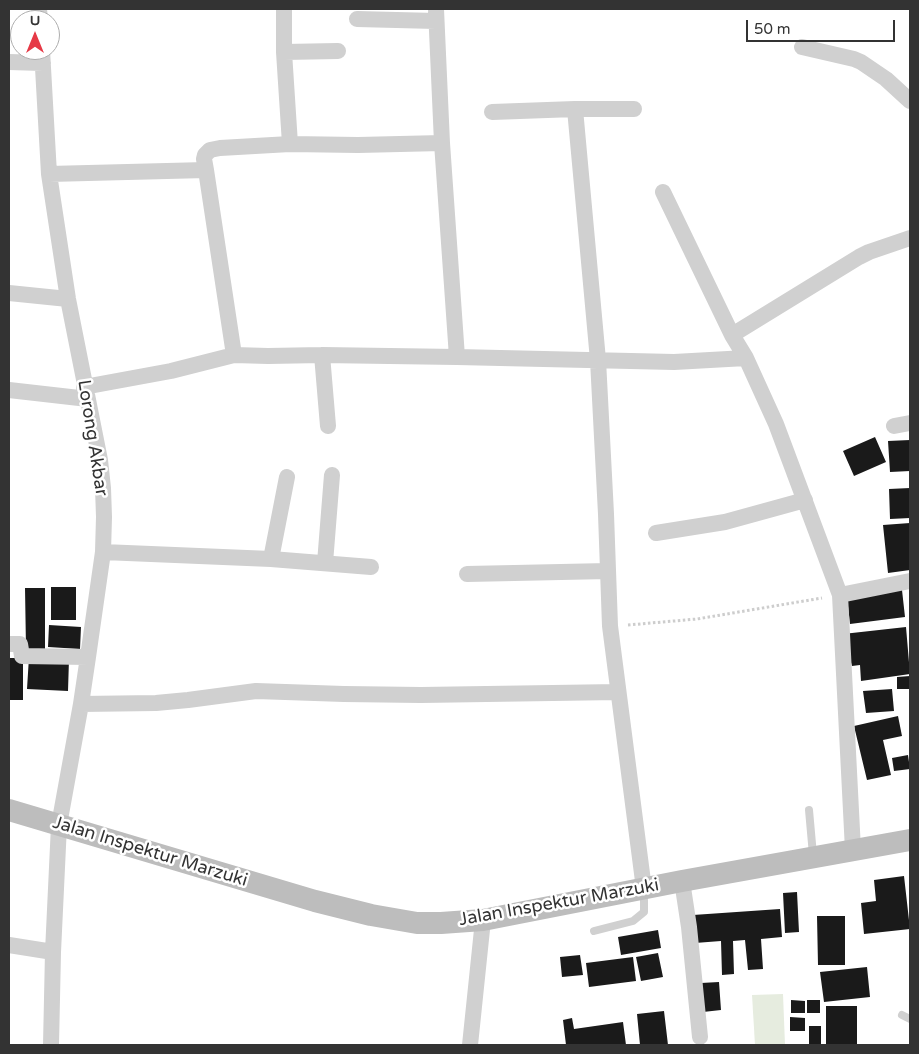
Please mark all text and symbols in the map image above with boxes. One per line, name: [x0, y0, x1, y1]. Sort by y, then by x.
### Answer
north arrow: [10, 10, 60, 60]
scale bar: [749, 10, 898, 42]
text: U: [30, 12, 40, 29]
text: 50 m: [754, 20, 791, 38]
street label: Lorong Akbar: [72, 378, 112, 498]
street label: Jalan Inspektur Marzuki: [50, 812, 250, 892]
street label: Jalan Inspektur Marzuki: [457, 875, 661, 931]

